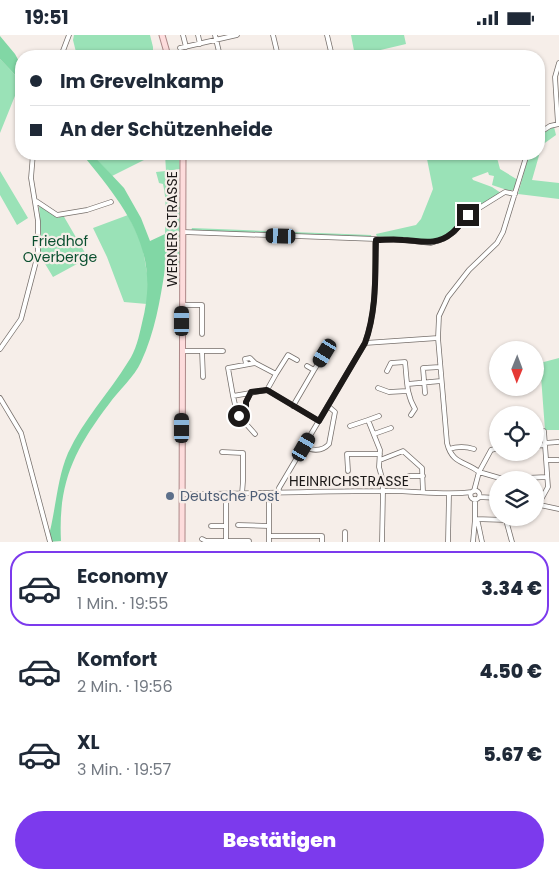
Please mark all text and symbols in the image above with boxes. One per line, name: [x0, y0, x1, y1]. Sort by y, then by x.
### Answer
text: 19:51: [25, 4, 69, 31]
text: Im Grevelnkamp: [60, 68, 224, 95]
text: An der Schützenheide: [60, 116, 273, 143]
street label: WERNER STRASSE: [162, 171, 182, 287]
route end: [457, 204, 479, 226]
car: [265, 228, 296, 244]
park label: Friedhof Overberge: [23, 231, 97, 267]
car: [174, 306, 189, 336]
car: [310, 336, 339, 370]
north arrow: [489, 341, 544, 396]
map controls: [489, 341, 544, 526]
route start: [228, 405, 250, 427]
button: locate: [489, 406, 544, 461]
car: [174, 413, 189, 443]
car: [290, 430, 317, 464]
street label: HEINRICHSTRASSE: [289, 471, 409, 491]
button: layers: [489, 471, 544, 526]
place label: Deutsche Post: [180, 486, 279, 506]
marker: Deutsche Post: [164, 490, 176, 502]
text: Economy: [77, 563, 168, 590]
icon: car: [17, 566, 62, 611]
text: 3.34 €: [481, 575, 542, 602]
text: 1 Min. · 19:55: [77, 592, 168, 615]
text: Komfort: [77, 646, 157, 673]
icon: car: [17, 649, 62, 694]
text: 4.50 €: [480, 658, 542, 685]
text: 2 Min. · 19:56: [77, 675, 173, 698]
text: XL: [77, 729, 100, 756]
icon: car: [17, 732, 62, 777]
text: 5.67 €: [483, 741, 542, 768]
text: 3 Min. · 19:57: [77, 758, 171, 781]
button: Bestätigen: [15, 811, 544, 869]

